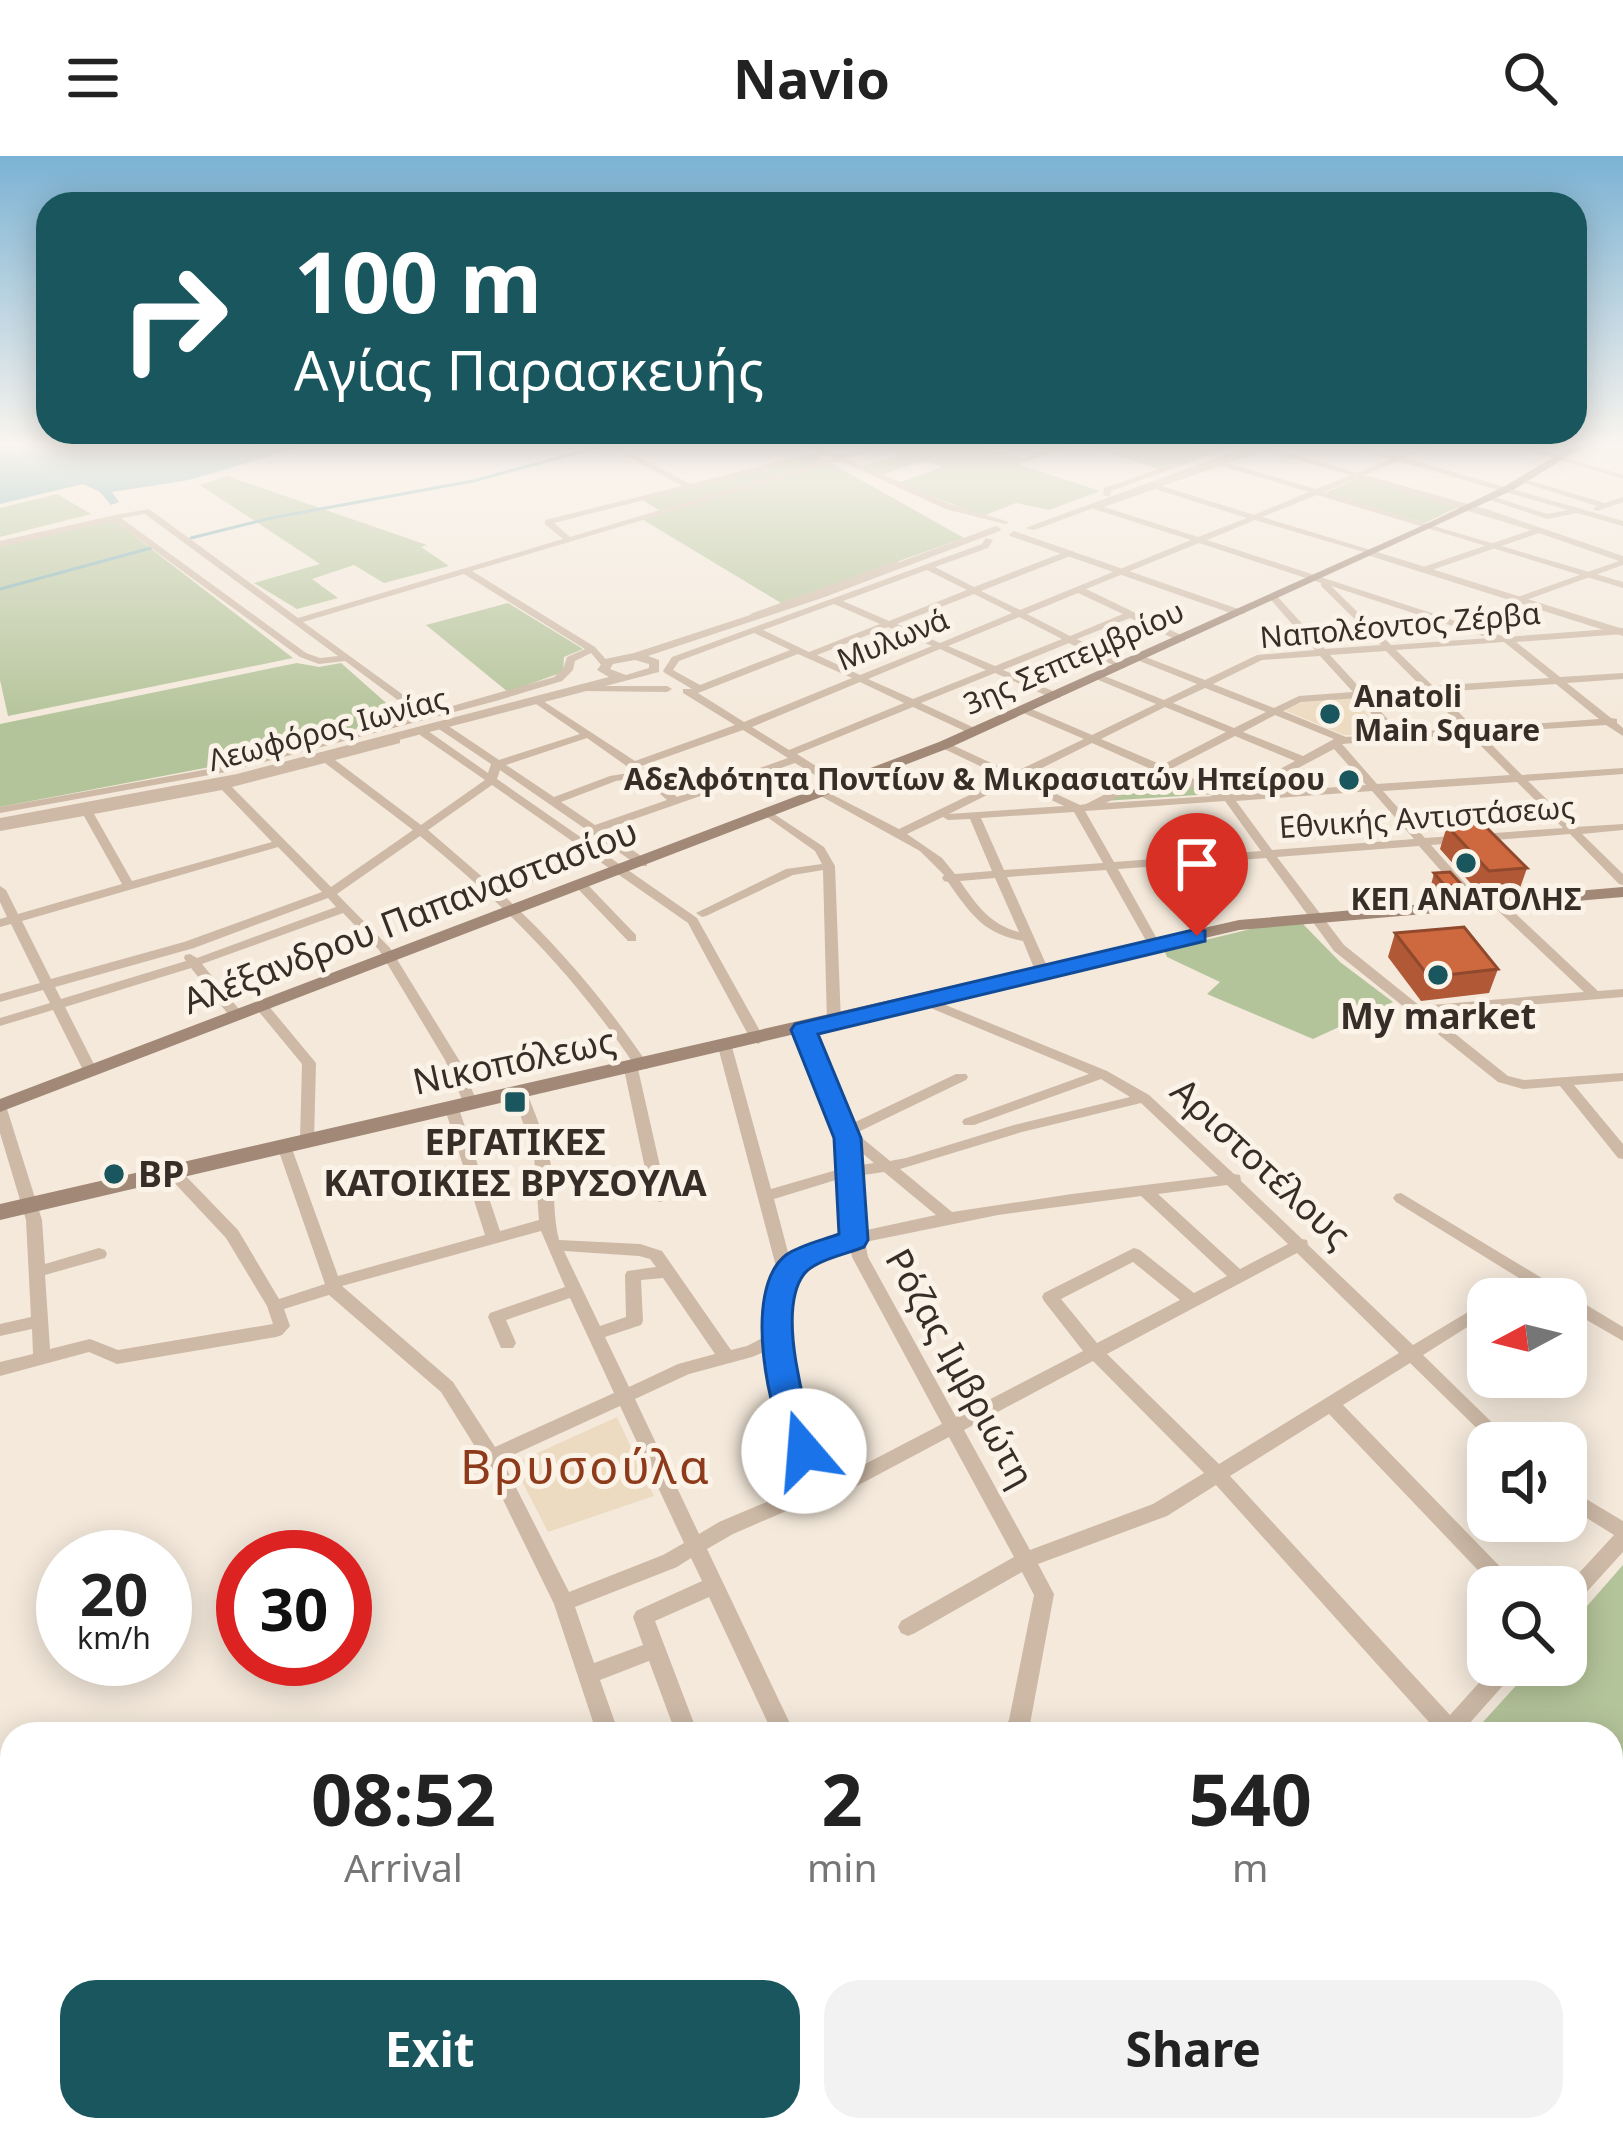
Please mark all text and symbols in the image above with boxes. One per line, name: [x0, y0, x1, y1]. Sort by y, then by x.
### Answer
text: Navio: [733, 41, 890, 115]
icon: menu: [60, 45, 126, 111]
icon: search: [1497, 45, 1563, 111]
text: 100 m: [294, 223, 542, 338]
icon: right: [96, 240, 252, 396]
text: Αγίας Παρασκευής: [294, 332, 764, 406]
street label: 3ης Σεπτεμβρίου: [957, 590, 1190, 724]
street label: Ναπολέοντος Ζέρβα: [1258, 592, 1542, 657]
street label: Μυλωνά: [831, 598, 955, 679]
place label: Anatoli Main Square: [1354, 675, 1540, 750]
street label: Λεωφόρος Ιωνίας: [204, 677, 452, 780]
marker: Anatoli Main Square: [1317, 701, 1343, 727]
place label: Αδελφότητα Ποντίων & Μικρασιατών Ηπείρου: [624, 758, 1325, 799]
marker: Αδελφότητα Ποντίων & Μικρασιατών Ηπείρου: [1336, 767, 1362, 793]
street label: Εθνικής Αντιστάσεως: [1278, 786, 1576, 847]
street label: Αλέξανδρου Παπαναστασίου: [175, 806, 644, 1025]
pin: [1146, 813, 1248, 936]
icon: arrive: [1164, 831, 1230, 897]
marker: ΚΕΠ ΑΝΑΤΟΛΗΣ: [1453, 850, 1479, 876]
place label: ΚΕΠ ΑΝΑΤΟΛΗΣ: [1351, 878, 1581, 919]
marker: My market: [1425, 962, 1451, 988]
place label: My market: [1340, 991, 1536, 1040]
street label: Νικοπόλεως: [408, 1015, 620, 1106]
street label: Αριστοτέλους: [1161, 1067, 1362, 1259]
marker: ΕΡΓΑΤΙΚΕΣ ΚΑΤΟΙΚΙΕΣ ΒΡΥΣΟΥΛΑ: [502, 1089, 528, 1115]
place label: ΕΡΓΑΤΙΚΕΣ ΚΑΤΟΙΚΙΕΣ ΒΡΥΣΟΥΛΑ: [323, 1117, 707, 1207]
place label: BP: [138, 1149, 184, 1198]
marker: BP: [101, 1161, 127, 1187]
street label: Ρόζας Ιμβριώτη: [875, 1240, 1046, 1496]
north arrow: [1467, 1278, 1587, 1398]
map controls: [1467, 1278, 1587, 1686]
position arrow: [741, 1388, 867, 1514]
button: sound: [1467, 1422, 1587, 1542]
district label: Βρυσούλα: [460, 1433, 712, 1498]
speed limit sign: 30: [216, 1530, 372, 1686]
text: 20: [80, 1552, 148, 1634]
button: search: [1467, 1566, 1587, 1686]
text: km/h: [77, 1617, 151, 1658]
text: 08:52: [311, 1749, 496, 1847]
text: 2: [822, 1749, 863, 1847]
text: 540: [1188, 1749, 1312, 1847]
text: Arrival: [344, 1840, 463, 1893]
text: min: [807, 1840, 878, 1893]
text: m: [1232, 1840, 1268, 1893]
button: Exit: [60, 1980, 800, 2118]
button: Share: [824, 1980, 1563, 2118]

